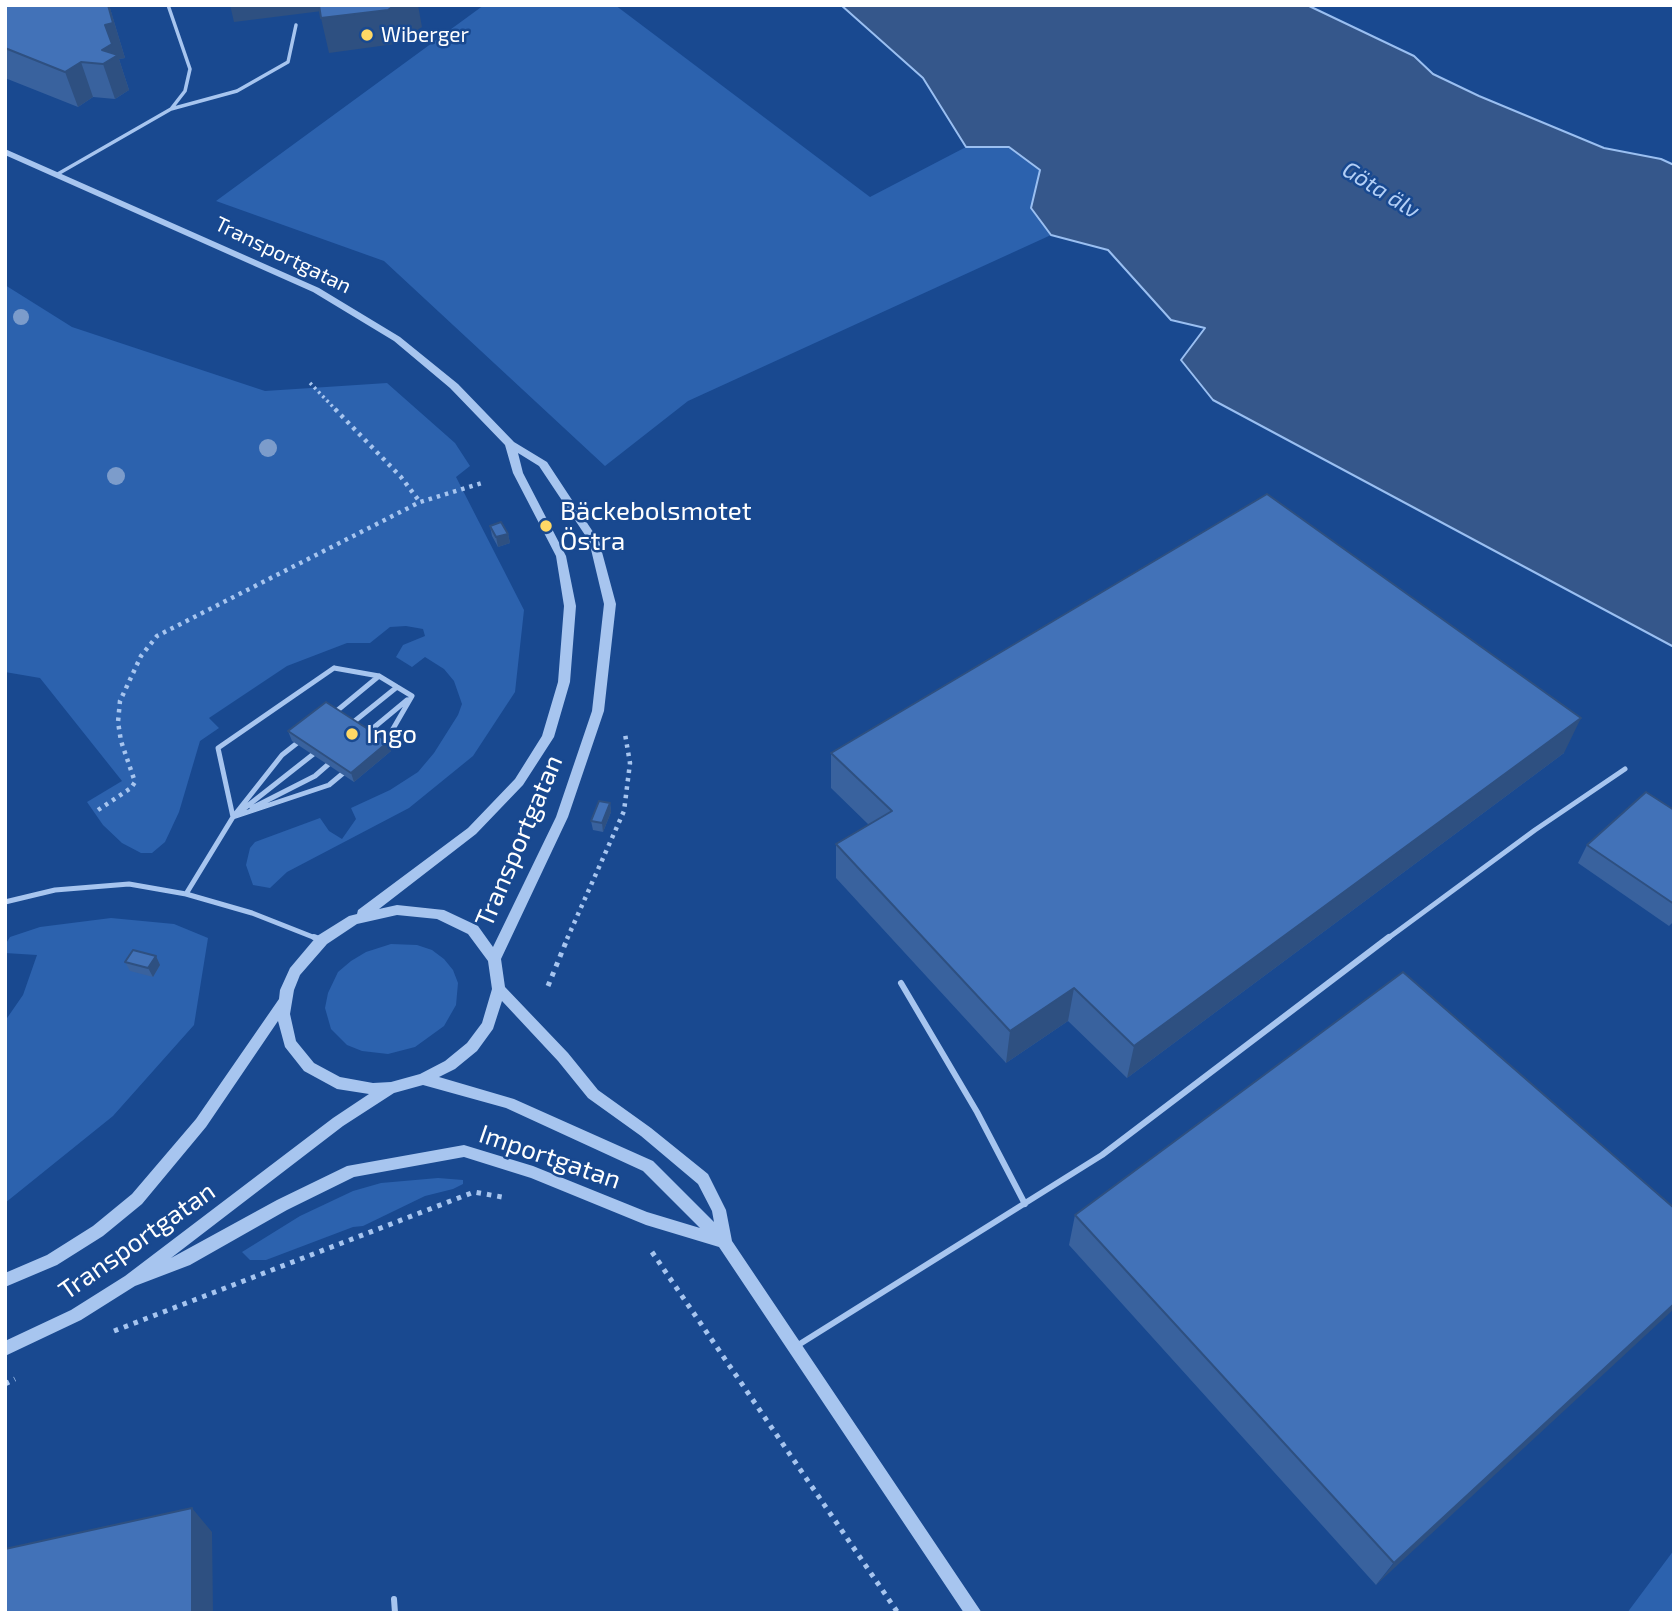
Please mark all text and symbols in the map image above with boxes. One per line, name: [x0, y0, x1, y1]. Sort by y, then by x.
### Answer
place label: Wiberger: [381, 22, 469, 48]
marker: Wiberger: [359, 27, 375, 43]
water label: Göta älv: [1337, 156, 1425, 224]
street label: Transportgatan: [211, 211, 355, 299]
place label: Bäckebolsmotet Östra: [560, 495, 752, 556]
marker: Bäckebolsmotet Östra: [538, 518, 554, 534]
place label: Ingo: [366, 718, 417, 750]
marker: Ingo: [344, 726, 360, 742]
street label: Transportgatan: [469, 750, 569, 932]
street label: Importgatan: [475, 1118, 625, 1196]
street label: Transportgatan: [53, 1176, 221, 1306]

